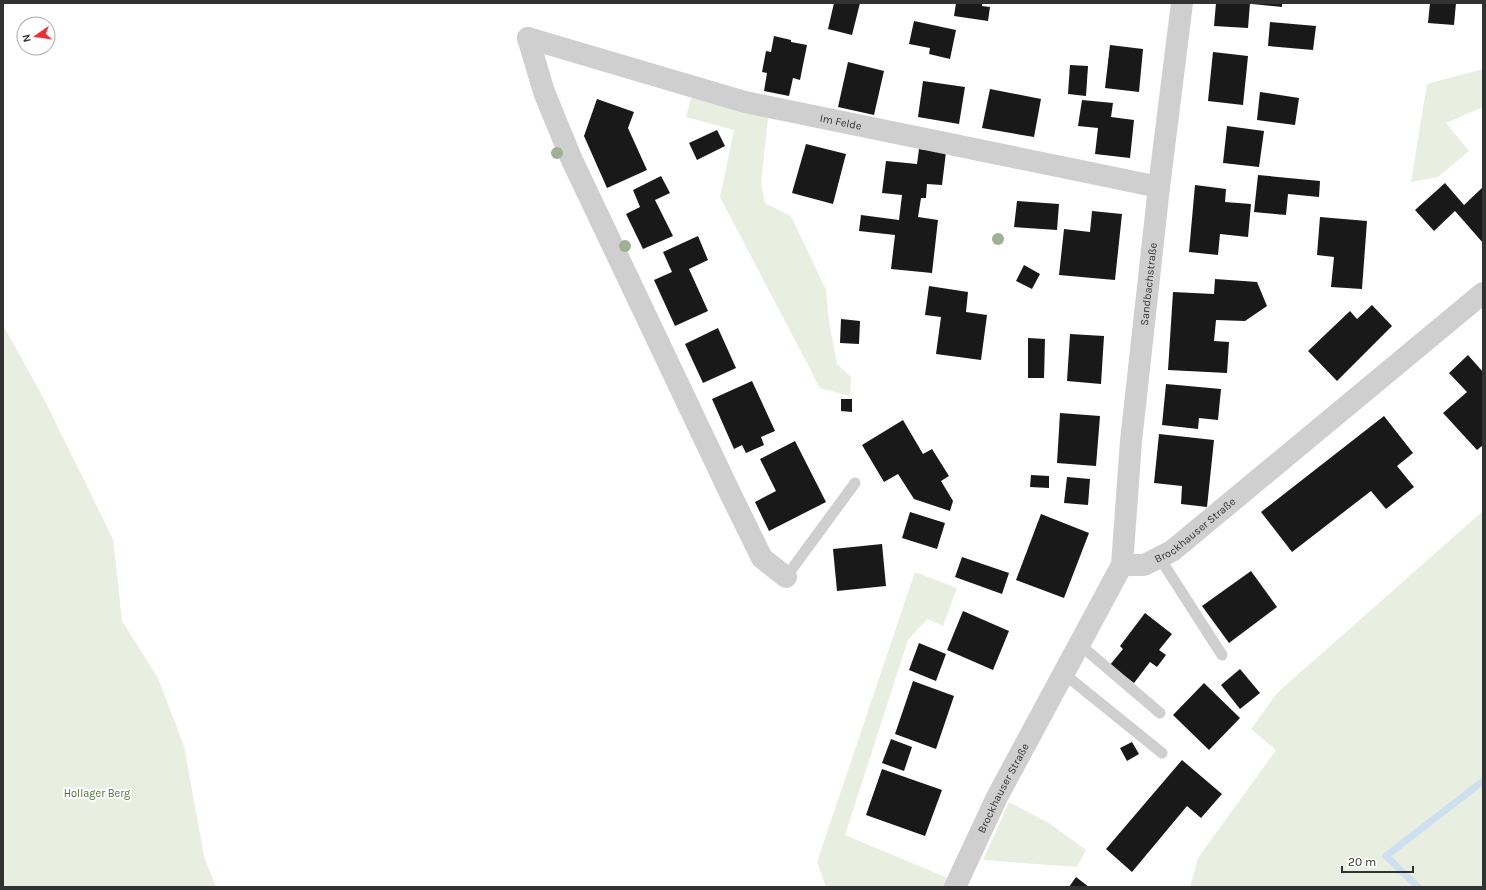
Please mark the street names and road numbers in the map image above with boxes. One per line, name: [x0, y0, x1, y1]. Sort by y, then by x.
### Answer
street label: Im Felde: [819, 111, 863, 132]
street label: Sandbachstraße: [1137, 242, 1159, 326]
street label: Brockhauser Straße: [1152, 494, 1238, 565]
street label: Brockhauser Straße: [975, 740, 1032, 835]

